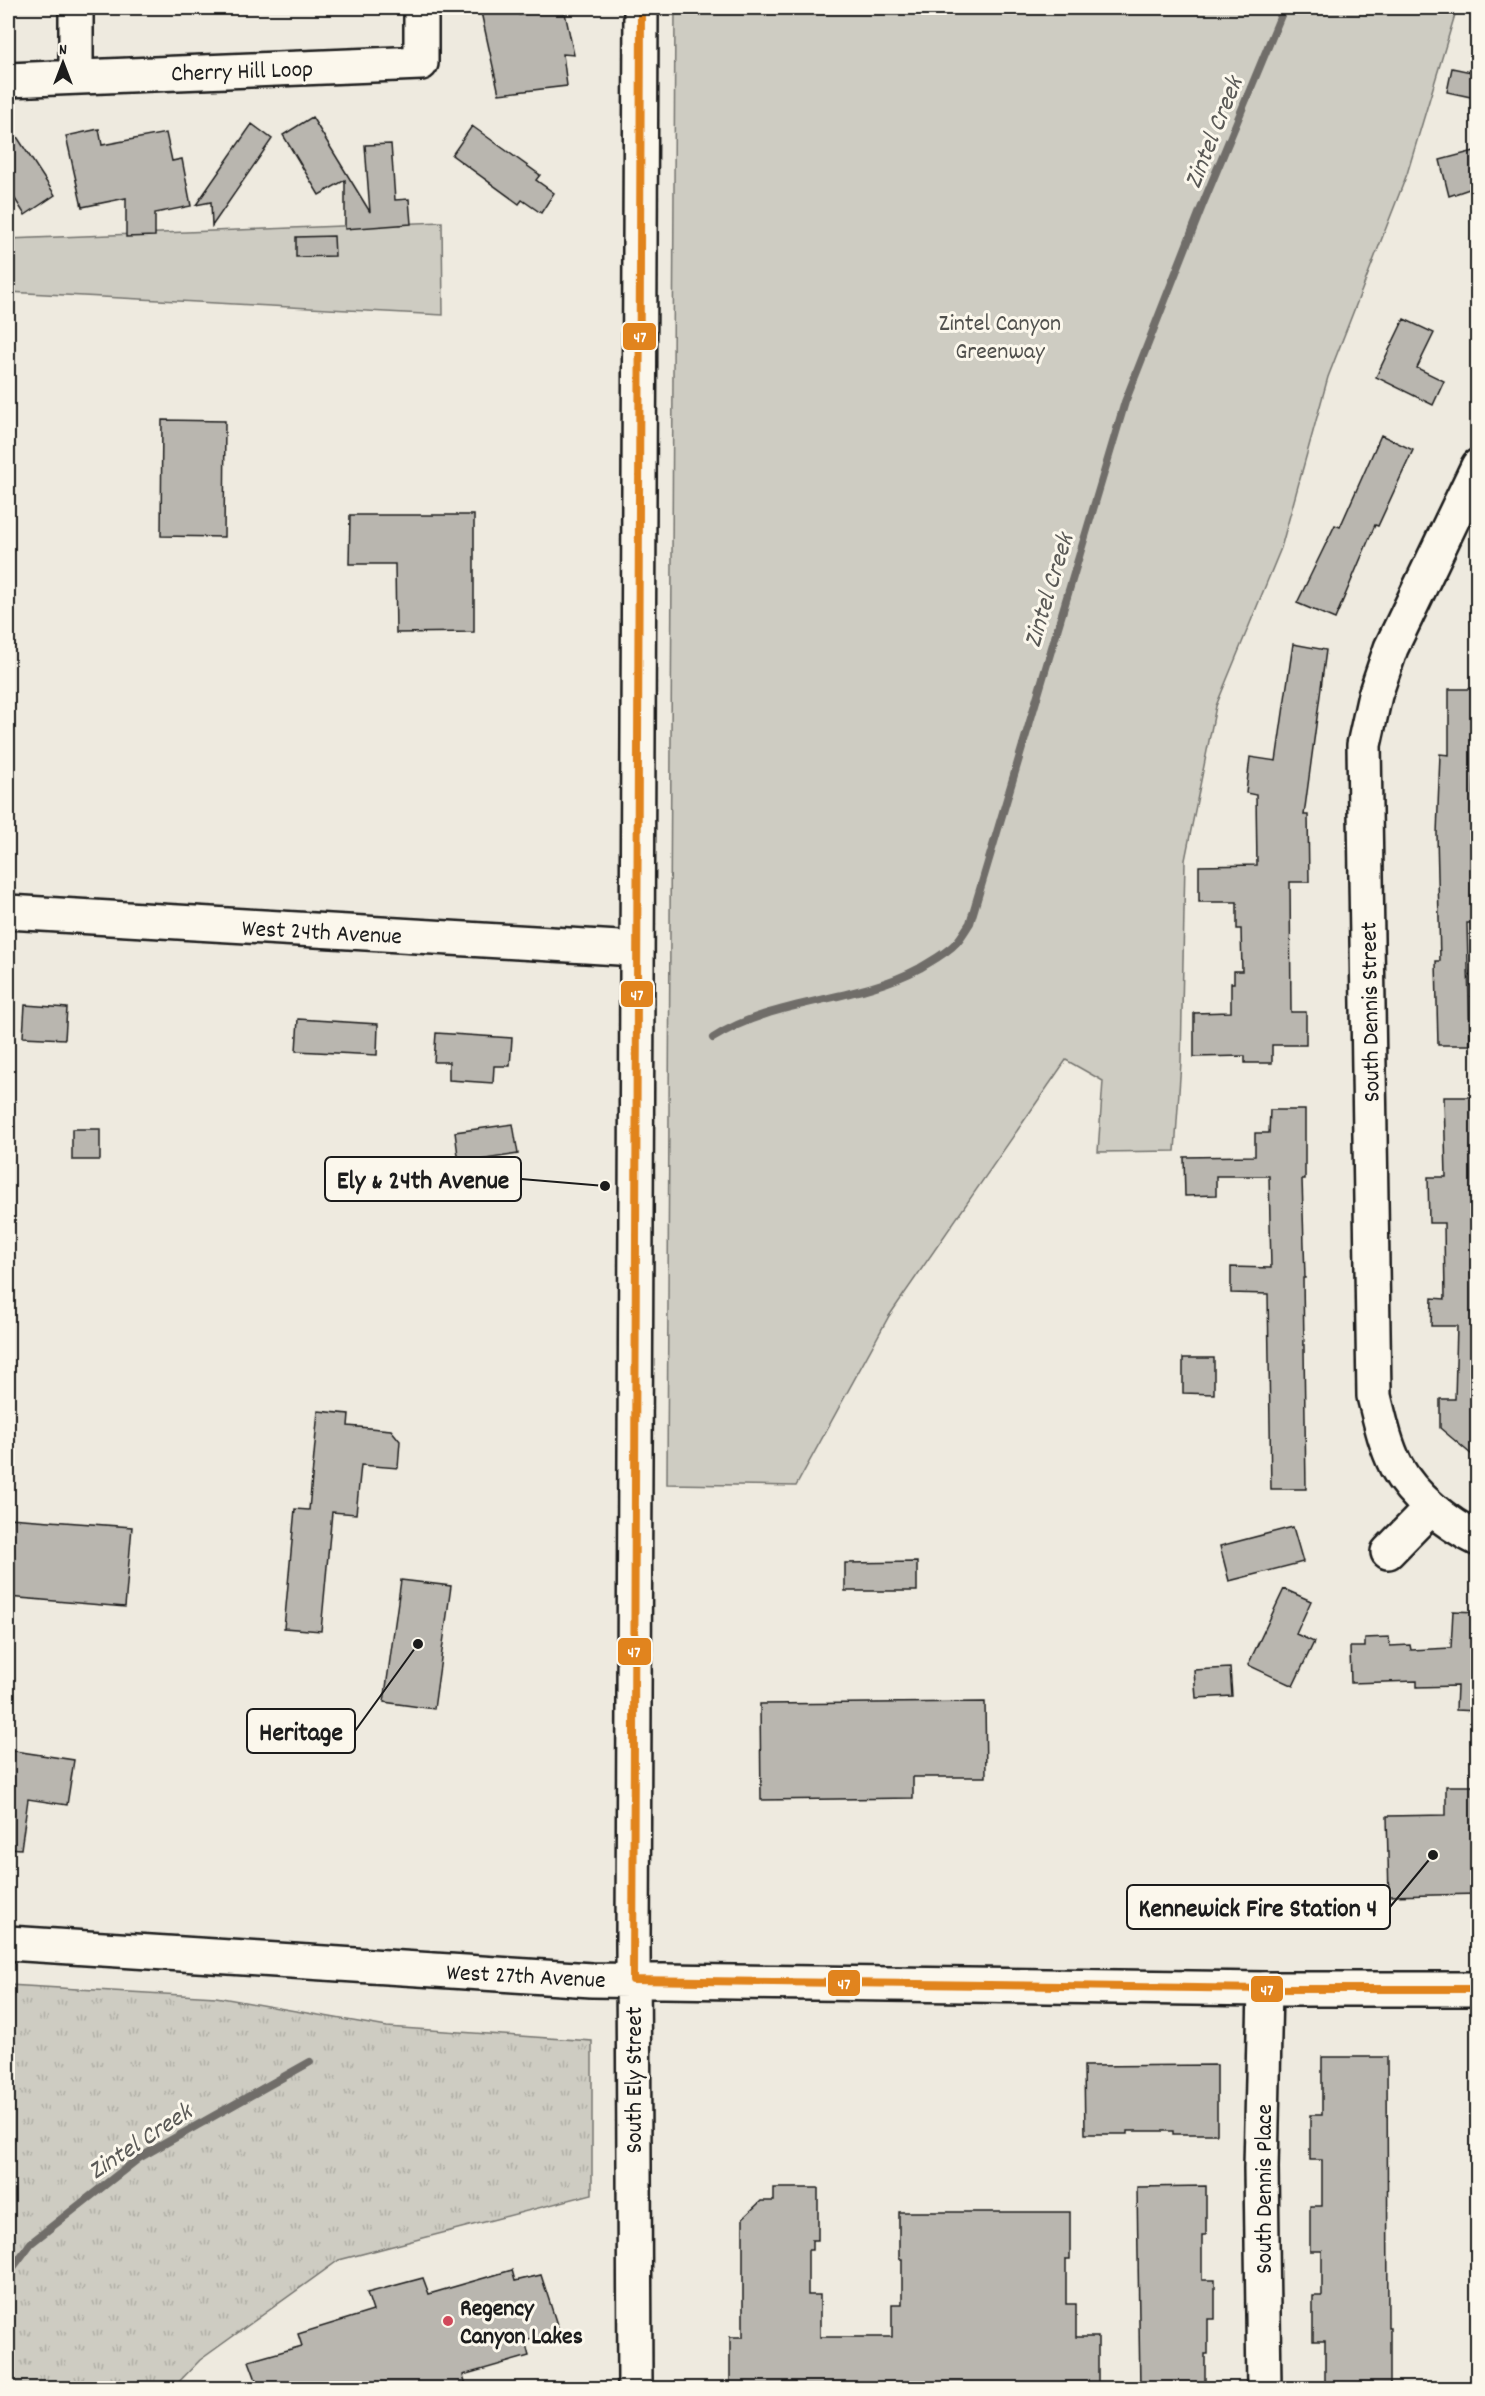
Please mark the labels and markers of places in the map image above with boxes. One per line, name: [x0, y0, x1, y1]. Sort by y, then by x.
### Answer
callout: Ely & 24th Avenue: [325, 1157, 521, 1201]
callout: Heritage: [247, 1709, 355, 1753]
callout: Kennewick Fire Station 4: [1127, 1885, 1390, 1929]
place label: Regency Canyon Lakes: [460, 2293, 583, 2355]
marker: Regency Canyon Lakes: [441, 2314, 455, 2328]

